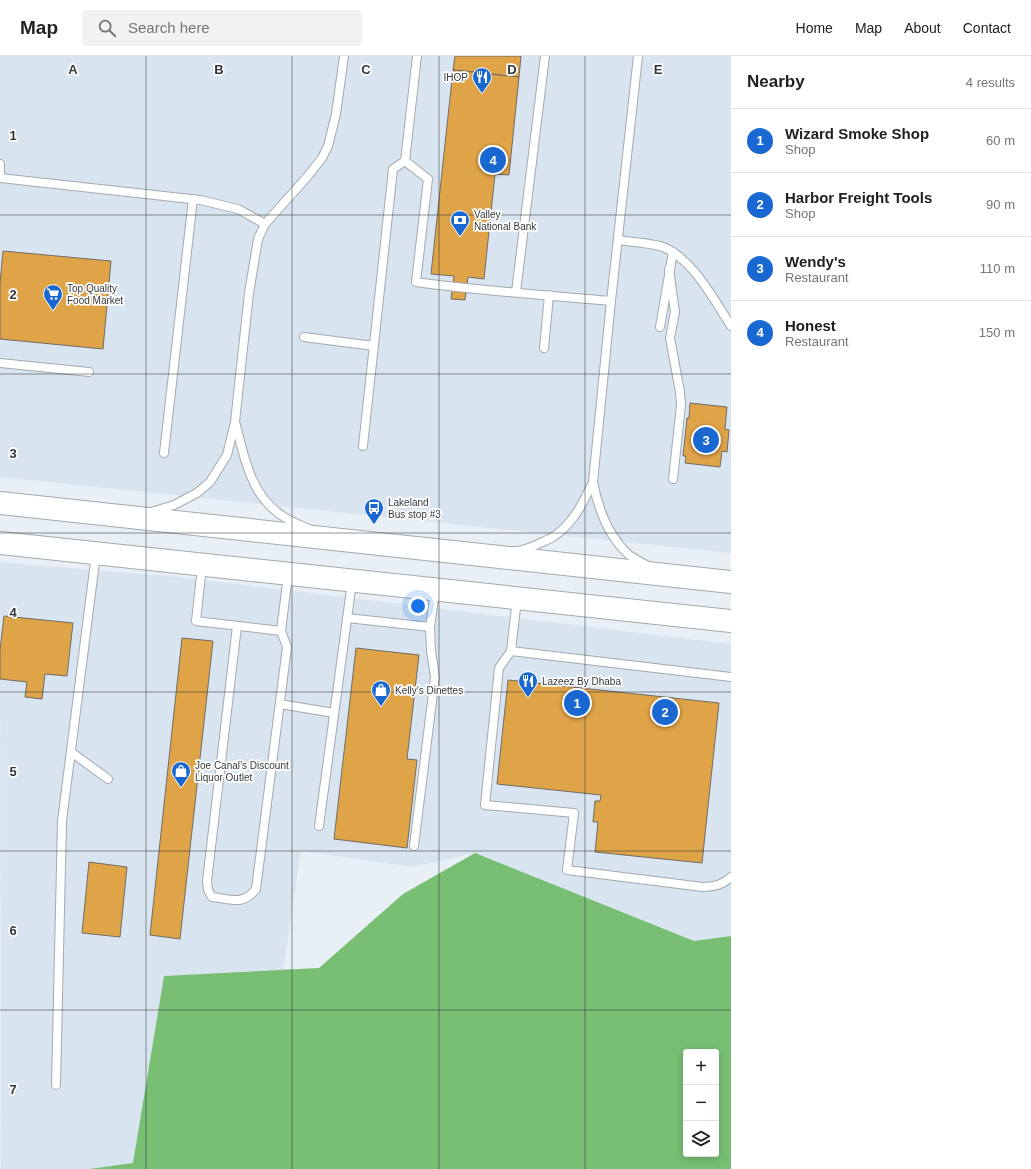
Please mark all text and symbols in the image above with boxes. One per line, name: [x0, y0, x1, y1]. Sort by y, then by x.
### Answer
search box: [82, 10, 362, 46]
text: Map: [20, 17, 58, 38]
icon: search: [96, 17, 118, 39]
text: Search here: [128, 19, 210, 36]
text: Home: [796, 20, 833, 36]
text: Map: [855, 20, 882, 36]
text: About: [904, 20, 941, 36]
text: Contact: [963, 20, 1011, 36]
text: A: [68, 62, 78, 77]
text: B: [214, 62, 224, 77]
text: C: [361, 62, 371, 77]
text: D: [507, 62, 517, 77]
text: E: [654, 62, 663, 77]
restaurant icon: IHOP: [471, 66, 493, 94]
place label: IHOP: [444, 72, 468, 83]
text: Nearby: [747, 72, 805, 91]
text: 4 results: [966, 75, 1015, 90]
text: Wizard Smoke Shop: [785, 125, 929, 142]
text: 1: [9, 128, 17, 143]
text: 1: [756, 133, 764, 148]
text: 60 m: [986, 133, 1015, 148]
text: Shop: [785, 142, 815, 157]
pin: 4: [480, 145, 506, 175]
text: Harbor Freight Tools: [785, 189, 932, 206]
text: 2: [756, 197, 764, 212]
text: 90 m: [986, 197, 1015, 212]
text: Shop: [785, 206, 815, 221]
bank icon: Valley National Bank: [449, 209, 471, 237]
place label: Valley National Bank: [474, 209, 537, 232]
text: Wendy's: [785, 253, 846, 270]
text: 3: [756, 261, 764, 276]
text: 110 m: [980, 261, 1015, 276]
text: Restaurant: [785, 270, 849, 285]
supermarket icon: Top Quality Food Market: [42, 283, 64, 311]
place label: Top Quality Food Market: [67, 283, 123, 306]
text: 2: [9, 287, 17, 302]
text: Honest: [785, 317, 836, 334]
text: 4: [756, 325, 764, 340]
text: 150 m: [979, 325, 1015, 340]
text: Restaurant: [785, 334, 849, 349]
pin: 3: [693, 425, 719, 455]
text: 3: [9, 446, 17, 461]
bus stop icon: Lakeland Bus stop #3: [363, 497, 385, 525]
place label: Lakeland Bus stop #3: [388, 497, 441, 520]
your location: [408, 596, 428, 616]
text: 4: [9, 605, 17, 620]
restaurant icon: Lazeez By Dhaba: [517, 670, 539, 698]
place label: Lazeez By Dhaba: [542, 676, 621, 687]
shop icon: Kelly’s Dinettes: [370, 679, 392, 707]
place label: Kelly’s Dinettes: [395, 685, 463, 696]
pin: 1: [564, 688, 590, 718]
pin: 2: [652, 697, 678, 727]
shop icon: Joe Canal’s Discount Liquor Outlet: [170, 760, 192, 788]
place label: Joe Canal’s Discount Liquor Outlet: [195, 760, 289, 783]
text: 5: [9, 764, 17, 779]
text: 6: [9, 923, 17, 938]
map controls: [683, 1049, 719, 1157]
button: +: [683, 1049, 719, 1085]
text: 7: [9, 1082, 17, 1097]
button: −: [683, 1085, 719, 1121]
button: layers: [683, 1121, 719, 1157]

